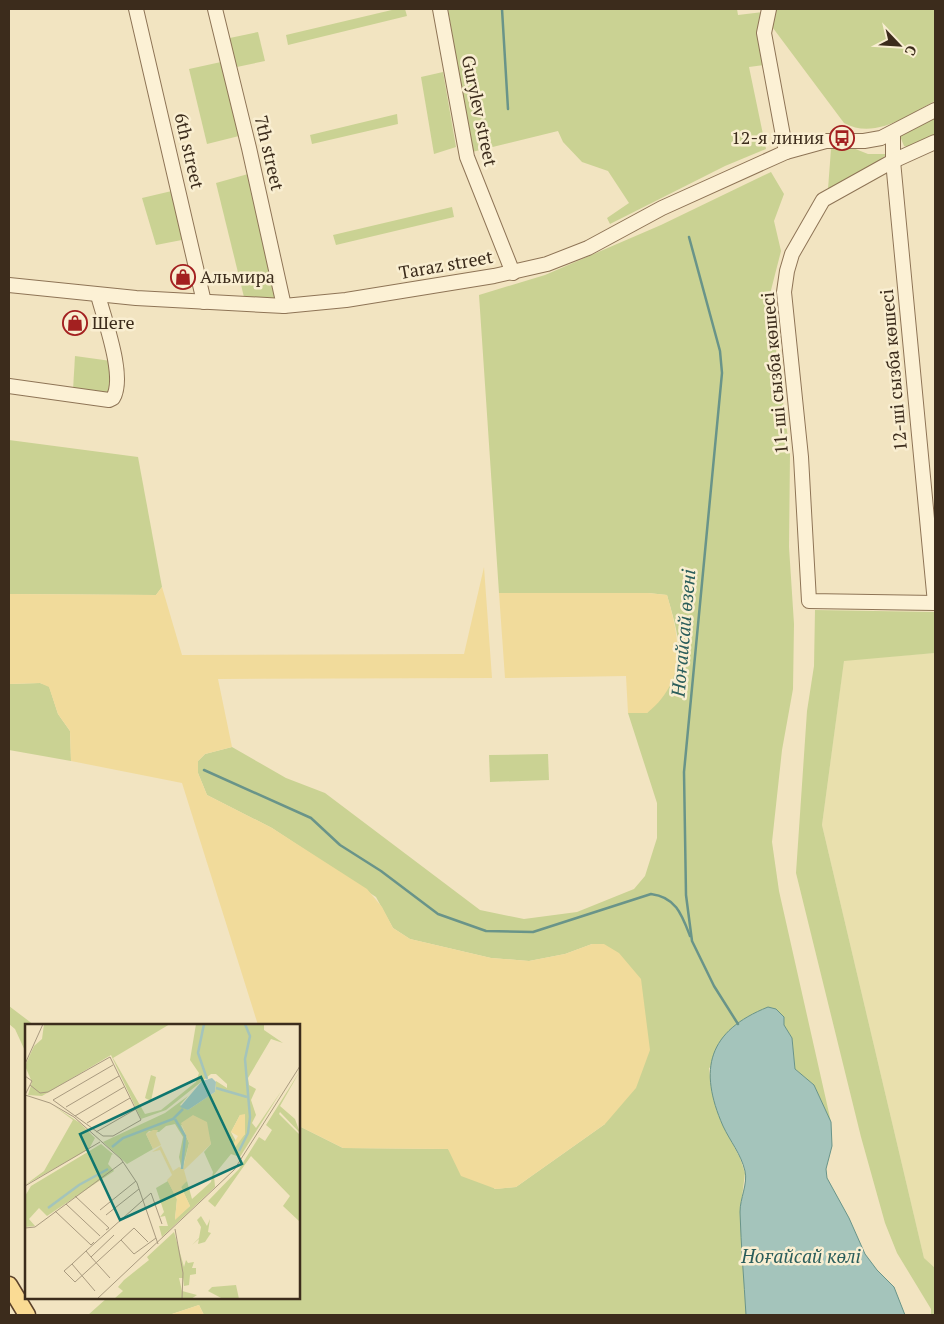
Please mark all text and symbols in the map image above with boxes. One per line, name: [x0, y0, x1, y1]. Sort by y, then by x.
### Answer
north arrow: [874, 20, 924, 70]
text: С: [901, 43, 922, 59]
street label: Gurylev street: [457, 53, 504, 169]
street label: 6th street: [170, 110, 210, 191]
street label: 7th street: [250, 113, 290, 193]
place label: 12-я линия: [731, 125, 824, 149]
bus stop icon: 12-я линия: [829, 125, 855, 151]
street label: Taraz street: [397, 244, 495, 284]
shop icon: Альмира: [170, 264, 196, 290]
place label: Альмира: [200, 264, 275, 288]
street label: 12-ші сызба көшесі: [874, 288, 912, 452]
street label: 11-ші сызба көшесі: [755, 291, 793, 455]
shop icon: Шеге: [62, 310, 88, 336]
place label: Шеге: [92, 310, 135, 334]
water label: Ноғайсай өзені: [664, 567, 701, 699]
inset map: [25, 1024, 300, 1299]
water label: Ноғайсай көлі: [740, 1243, 862, 1268]

